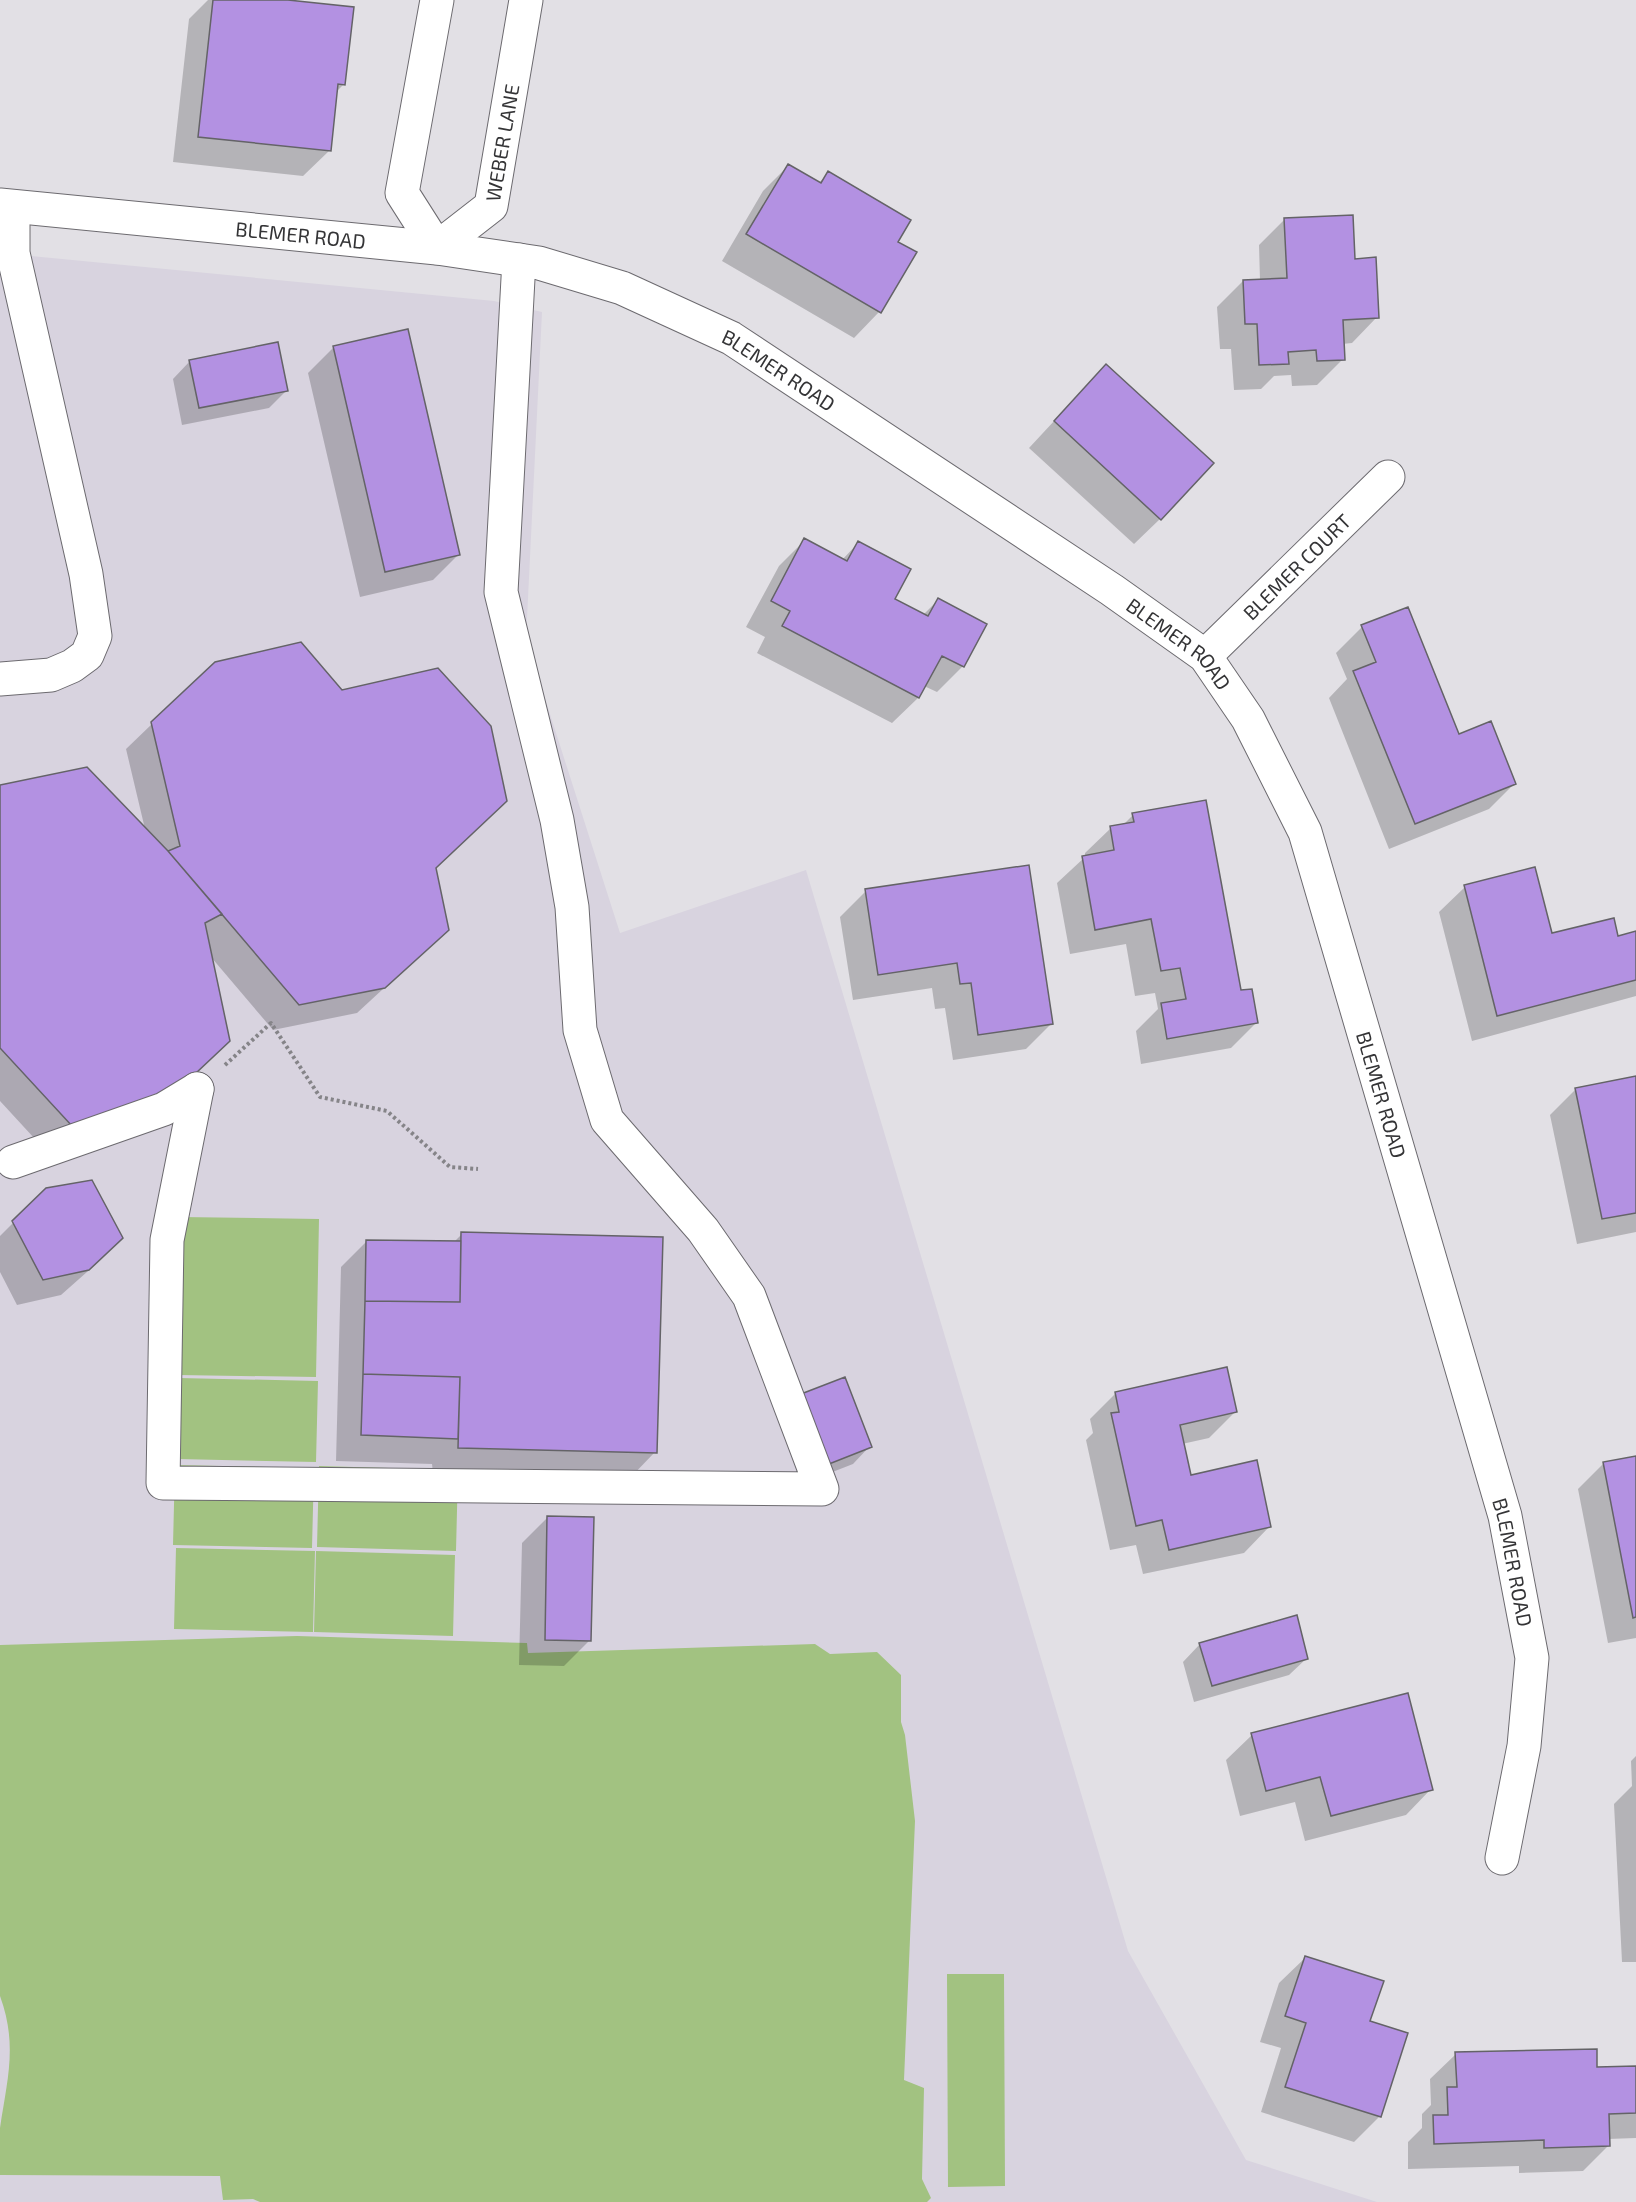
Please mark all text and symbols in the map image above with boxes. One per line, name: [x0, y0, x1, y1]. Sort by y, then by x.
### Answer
street label: WEBER LANE: [480, 82, 524, 203]
street label: BLEMER ROAD: [234, 216, 367, 253]
street label: BLEMER ROAD: [718, 324, 840, 416]
street label: BLEMER COURT: [1238, 508, 1356, 624]
street label: BLEMER ROAD: [1122, 592, 1236, 694]
street label: BLEMER ROAD: [1352, 1028, 1412, 1161]
street label: BLEMER ROAD: [1488, 1495, 1538, 1629]

